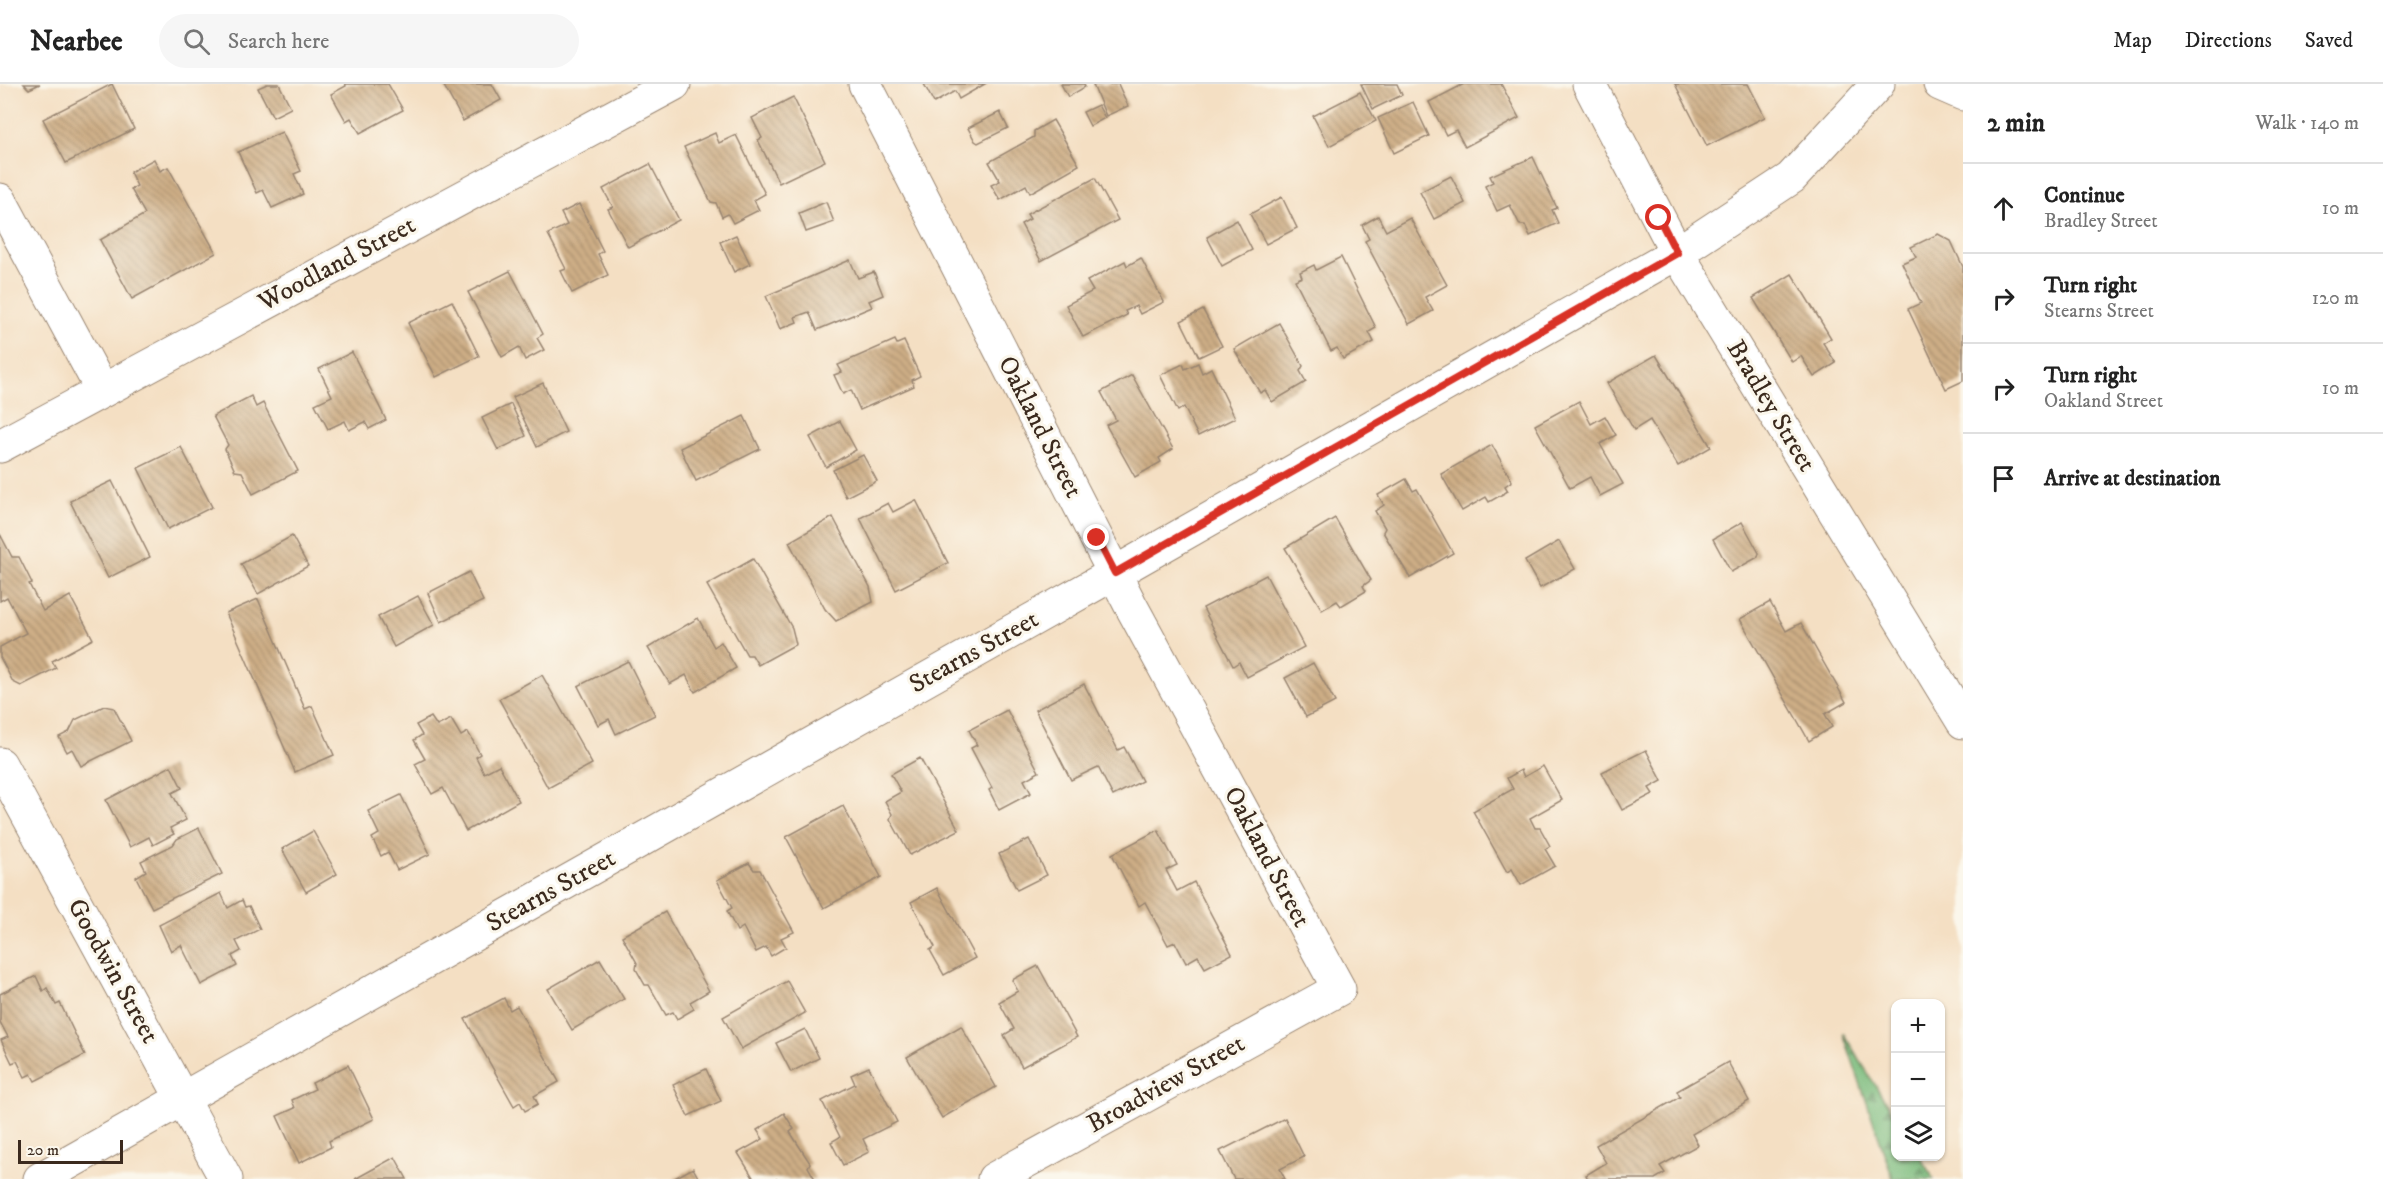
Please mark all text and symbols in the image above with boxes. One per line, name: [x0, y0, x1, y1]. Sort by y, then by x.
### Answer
search box: [159, 14, 579, 68]
text: Nearbee: [30, 24, 123, 59]
icon: search: [180, 25, 213, 58]
text: Search here: [228, 28, 329, 55]
text: Map: [2113, 28, 2152, 54]
text: Directions: [2185, 28, 2272, 54]
text: Saved: [2305, 28, 2353, 54]
text: 2 min: [1987, 107, 2045, 140]
text: Walk · 140 m: [2255, 111, 2359, 136]
text: Continue: [2044, 182, 2125, 209]
icon: ahead: [1987, 192, 2020, 225]
text: 10 m: [2322, 196, 2359, 221]
route start: [1645, 204, 1671, 230]
street label: Woodland Street: [252, 209, 421, 320]
text: Bradley Street: [2044, 209, 2158, 234]
text: Turn right: [2044, 272, 2137, 299]
icon: right: [1987, 282, 2020, 315]
text: 120 m: [2312, 286, 2359, 311]
text: Stearns Street: [2044, 299, 2154, 324]
street label: Bradley Street: [1719, 334, 1823, 478]
street label: Oakland Street: [990, 351, 1090, 503]
text: Turn right: [2044, 362, 2137, 389]
icon: right: [1987, 372, 2020, 405]
text: 10 m: [2322, 376, 2359, 401]
text: Oakland Street: [2044, 389, 2163, 414]
icon: arrive: [1987, 462, 2020, 495]
text: Arrive at destination: [2044, 465, 2221, 492]
route end: [1083, 524, 1109, 550]
street label: Stearns Street: [904, 603, 1044, 701]
street label: Oakland Street: [1216, 781, 1318, 933]
street label: Stearns Street: [481, 842, 621, 940]
street label: Goodwin Street: [60, 893, 166, 1049]
map controls: [1891, 999, 1945, 1161]
button: +: [1891, 999, 1945, 1053]
street label: Broadview Street: [1081, 1027, 1251, 1141]
button: −: [1891, 1053, 1945, 1107]
button: layers: [1891, 1107, 1945, 1161]
scale bar: [18, 1137, 123, 1164]
text: 20 m: [27, 1140, 59, 1160]

